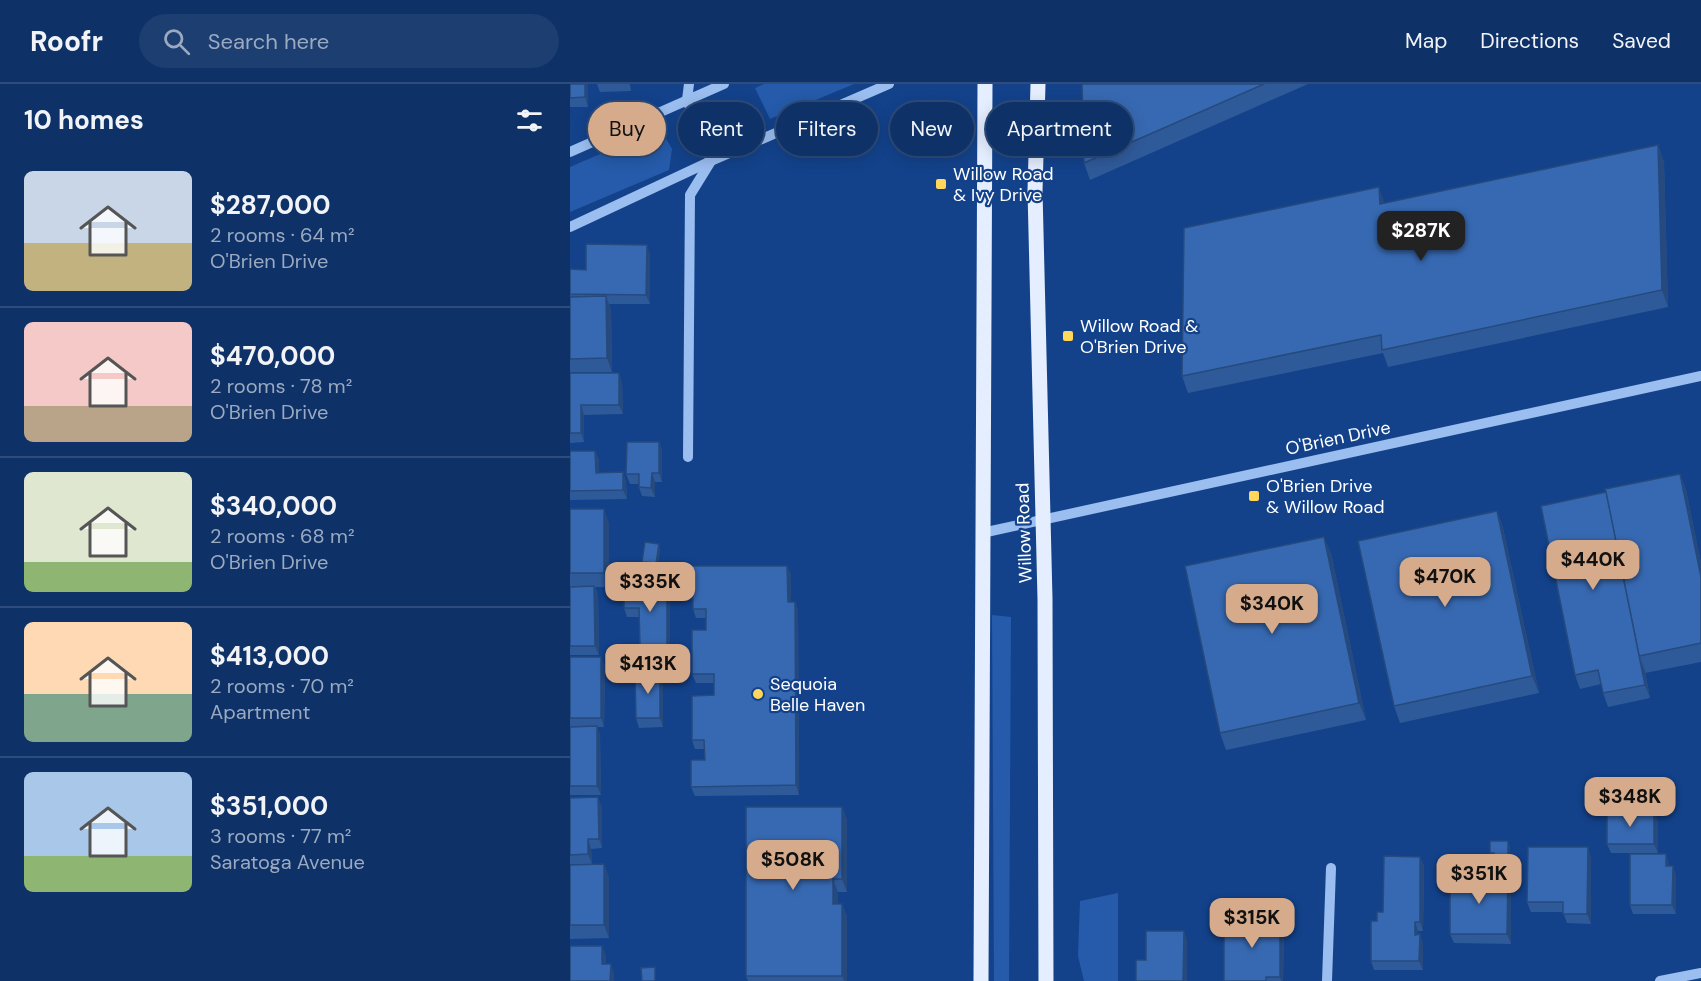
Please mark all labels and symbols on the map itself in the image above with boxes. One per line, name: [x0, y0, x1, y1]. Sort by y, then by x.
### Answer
place label: Willow Road & Ivy Drive: [953, 162, 1054, 207]
marker: Willow Road & Ivy Drive: [934, 177, 948, 191]
pin: $287K: [1379, 211, 1463, 262]
place label: Willow Road & O'Brien Drive: [1080, 314, 1199, 359]
marker: Willow Road & O'Brien Drive: [1061, 329, 1075, 343]
street label: O'Brien Drive: [1283, 415, 1393, 461]
place label: O'Brien Drive & Willow Road: [1266, 474, 1385, 519]
street label: Willow Road: [1010, 482, 1038, 584]
marker: O'Brien Drive & Willow Road: [1247, 489, 1261, 503]
pin: $440K: [1551, 540, 1635, 591]
pin: $470K: [1403, 557, 1487, 608]
pin: $335K: [608, 562, 692, 613]
pin: $340K: [1230, 584, 1314, 635]
pin: $413K: [606, 644, 690, 695]
place label: Sequoia Belle Haven: [770, 672, 865, 717]
marker: Sequoia Belle Haven: [751, 687, 765, 701]
pin: $348K: [1588, 777, 1672, 828]
pin: $508K: [751, 840, 835, 891]
pin: $351K: [1437, 854, 1521, 905]
pin: $315K: [1210, 898, 1294, 949]

